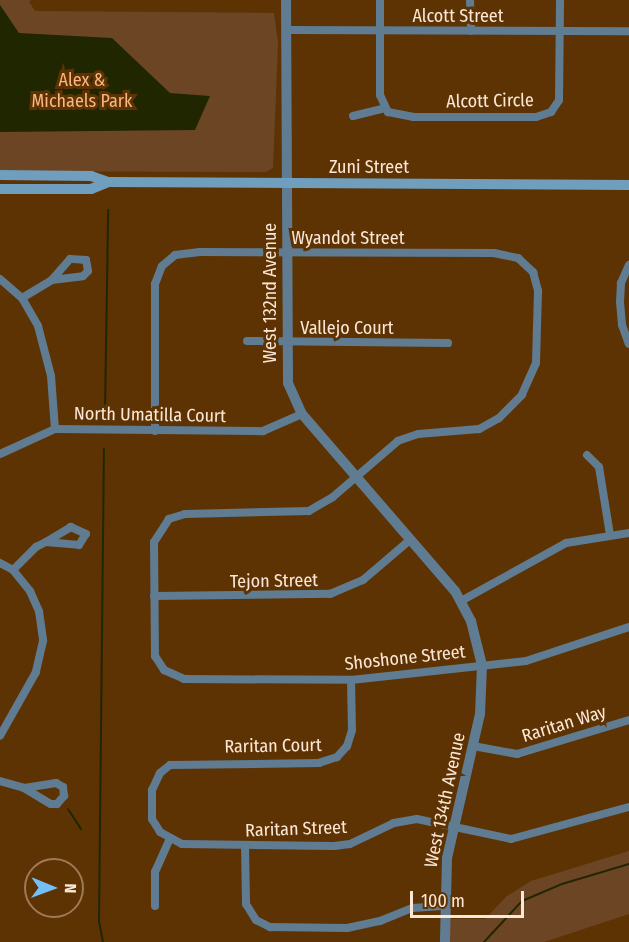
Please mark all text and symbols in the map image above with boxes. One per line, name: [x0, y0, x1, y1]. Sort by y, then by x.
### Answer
street label: Alcott Street: [412, 5, 504, 27]
park label: Alex & Michaels Park: [32, 70, 132, 112]
street label: Alcott Circle: [446, 89, 534, 113]
street label: Zuni Street: [329, 156, 409, 178]
street label: West 132nd Avenue: [259, 223, 281, 363]
street label: Wyandot Street: [291, 227, 405, 249]
street label: Vallejo Court: [300, 317, 394, 339]
street label: North Umatilla Court: [74, 403, 226, 427]
street label: Tejon Street: [230, 569, 318, 593]
street label: Shoshone Street: [344, 641, 466, 675]
street label: Raritan Way: [519, 701, 609, 747]
street label: West 134th Avenue: [420, 731, 470, 869]
street label: Raritan Court: [224, 734, 322, 758]
street label: Raritan Street: [245, 816, 347, 842]
north arrow: [24, 858, 84, 918]
scale bar: [413, 879, 527, 917]
text: N: [61, 883, 80, 893]
text: 100 m: [421, 890, 465, 912]

